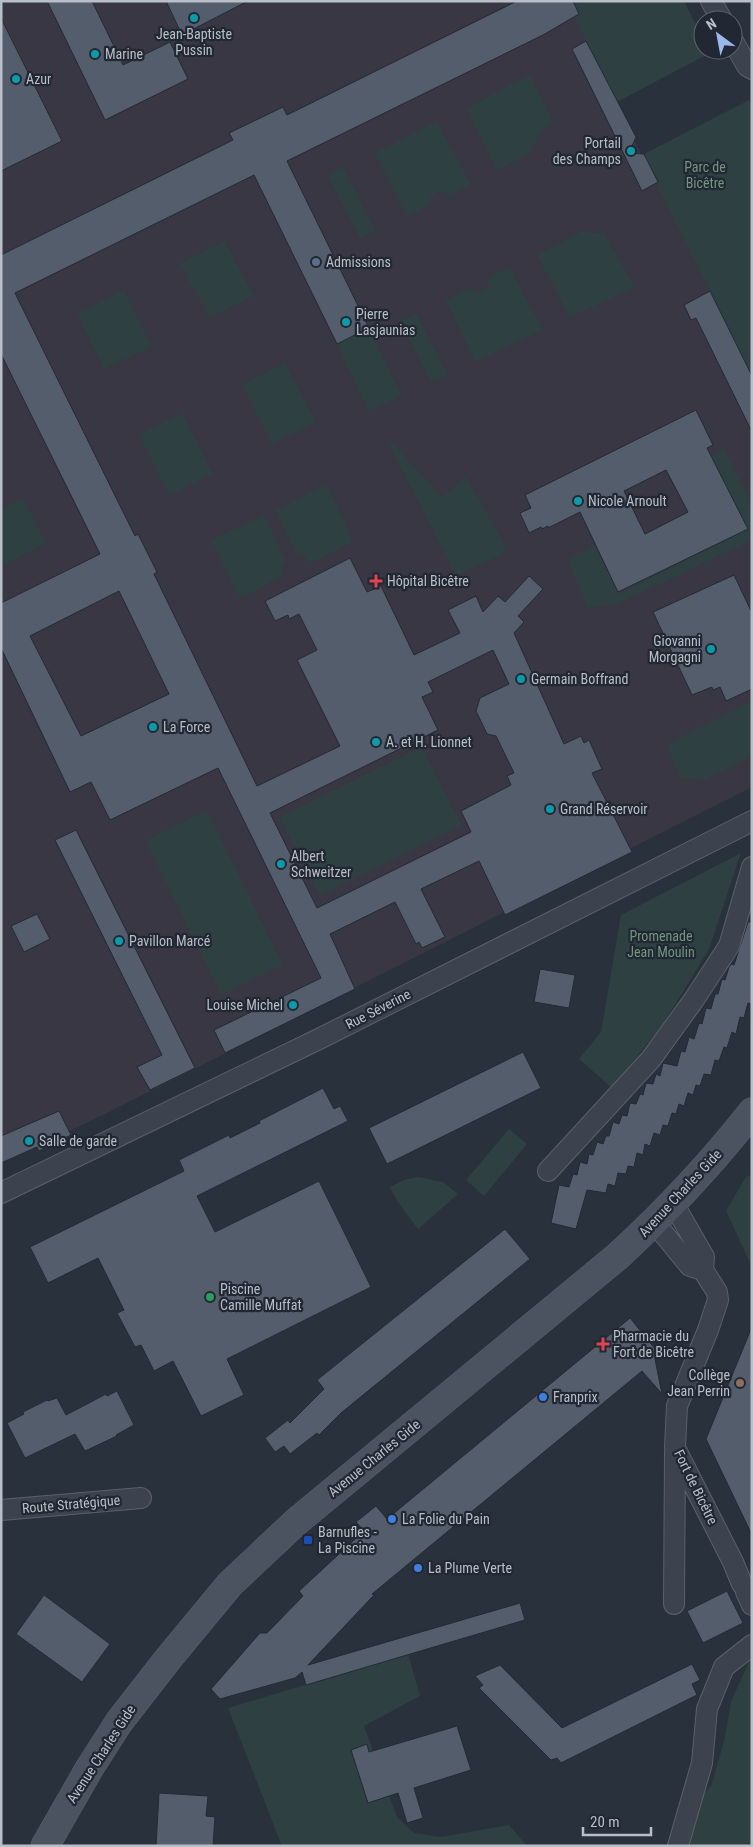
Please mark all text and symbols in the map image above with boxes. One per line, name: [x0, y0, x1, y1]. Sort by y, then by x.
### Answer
north arrow: [693, 10, 743, 60]
marker: Jean-Baptiste Pussin: [188, 12, 200, 24]
text: N: [703, 15, 719, 33]
place label: Jean-Baptiste Pussin: [156, 26, 232, 58]
place label: Marine: [105, 46, 144, 62]
marker: Marine: [89, 48, 101, 60]
place label: Azur: [26, 71, 51, 87]
marker: Azur: [10, 73, 22, 85]
place label: Portail des Champs: [553, 135, 621, 167]
marker: Portail des Champs: [625, 145, 637, 157]
park label: Parc de Bicêtre: [684, 159, 726, 191]
place label: Admissions: [326, 254, 391, 270]
marker: Admissions: [310, 256, 322, 268]
place label: Pierre Lasjaunias: [356, 306, 415, 338]
marker: Pierre Lasjaunias: [340, 316, 352, 328]
place label: Nicole Arnoult: [588, 493, 667, 509]
marker: Nicole Arnoult: [572, 495, 584, 507]
place label: Hôpital Bicêtre: [387, 573, 469, 589]
marker: Hôpital Bicêtre: [369, 574, 383, 588]
place label: Giovanni Morgagni: [649, 633, 701, 665]
marker: Giovanni Morgagni: [705, 643, 717, 655]
place label: Germain Boffrand: [531, 671, 629, 687]
marker: Germain Boffrand: [515, 673, 527, 685]
place label: La Force: [163, 719, 211, 735]
marker: La Force: [147, 721, 159, 733]
place label: A. et H. Lionnet: [386, 734, 472, 750]
marker: A. et H. Lionnet: [370, 736, 382, 748]
place label: Grand Réservoir: [560, 801, 648, 817]
marker: Grand Réservoir: [544, 803, 556, 815]
place label: Albert Schweitzer: [291, 848, 351, 880]
marker: Albert Schweitzer: [275, 858, 287, 870]
park label: Promenade Jean Moulin: [627, 928, 695, 960]
place label: Pavillon Marcé: [129, 933, 211, 949]
marker: Pavillon Marcé: [113, 935, 125, 947]
street label: Rue Séverine: [343, 986, 414, 1032]
place label: Louise Michel: [206, 997, 283, 1013]
marker: Louise Michel: [287, 999, 299, 1011]
place label: Salle de garde: [39, 1133, 118, 1149]
marker: Salle de garde: [23, 1135, 35, 1147]
street label: Avenue Charles Gide: [635, 1146, 725, 1240]
place label: Piscine Camille Muffat: [220, 1281, 302, 1313]
marker: Piscine Camille Muffat: [204, 1291, 216, 1303]
place label: Pharmacie du Fort de Bicêtre: [613, 1328, 694, 1360]
marker: Pharmacie du Fort de Bicêtre: [597, 1338, 609, 1350]
place label: Collège Jean Perrin: [667, 1367, 730, 1399]
marker: Collège Jean Perrin: [734, 1377, 746, 1389]
place label: Franprix: [553, 1389, 598, 1405]
marker: Franprix: [537, 1391, 549, 1403]
street label: Avenue Charles Gide: [325, 1416, 423, 1500]
street label: Fort de Bicêtre: [671, 1447, 721, 1527]
street label: Route Stratégique: [21, 1492, 121, 1516]
place label: La Folie du Pain: [402, 1511, 490, 1527]
marker: La Folie du Pain: [386, 1513, 398, 1525]
place label: Barnufles - La Piscine: [318, 1524, 377, 1556]
marker: Barnufles - La Piscine: [302, 1534, 314, 1546]
place label: La Plume Verte: [428, 1560, 512, 1576]
marker: La Plume Verte: [412, 1562, 424, 1574]
street label: Avenue Charles Gide: [63, 1702, 139, 1806]
scale bar: [583, 1804, 650, 1836]
text: 20 m: [590, 1813, 620, 1831]

